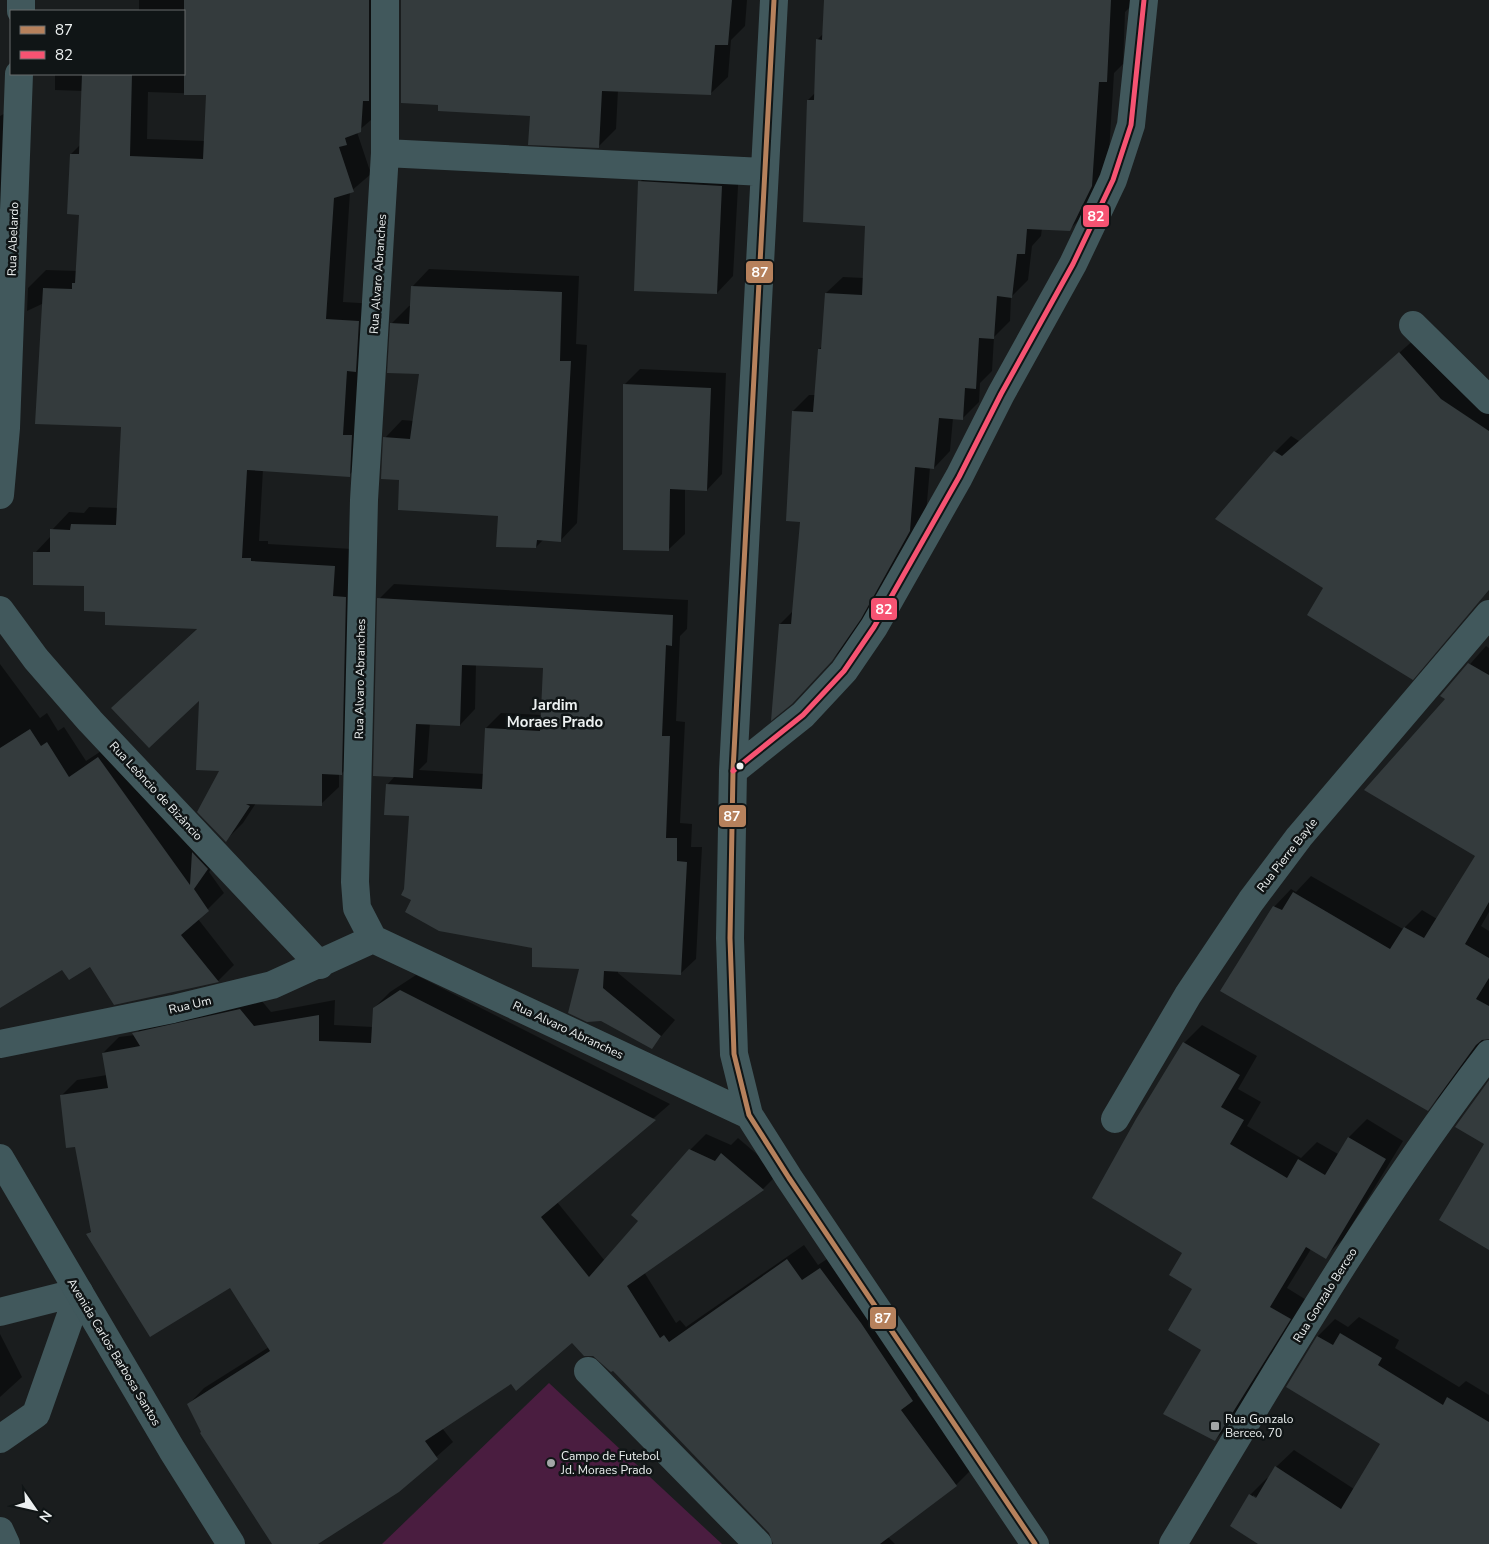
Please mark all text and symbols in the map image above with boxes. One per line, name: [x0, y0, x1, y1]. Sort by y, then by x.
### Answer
legend: [10, 10, 185, 75]
text: 87: [55, 20, 73, 40]
text: 82: [55, 45, 73, 65]
street label: Rua Abelardo: [4, 201, 22, 276]
line badge: 82: [1082, 204, 1110, 228]
text: 82: [1088, 207, 1104, 226]
street label: Rua Alvaro Abranches: [366, 213, 390, 335]
line badge: 87: [745, 260, 774, 284]
text: 87: [752, 263, 768, 282]
line badge: 82: [870, 597, 898, 621]
text: 82: [876, 600, 892, 619]
street label: Rua Alvaro Abranches: [351, 618, 369, 739]
district label: Jardim Moraes Prado: [507, 695, 604, 732]
street label: Rua Leôncio de Bizâncio: [106, 738, 206, 844]
unlabelled marker: [735, 761, 745, 771]
line badge: 87: [718, 804, 747, 828]
text: 87: [724, 807, 740, 826]
street label: Rua Pierre Bayle: [1253, 815, 1321, 895]
street label: Rua Um: [167, 992, 213, 1018]
street label: Rua Alvaro Abranches: [510, 997, 626, 1063]
street label: Rua Gonzalo Berceo: [1289, 1244, 1361, 1345]
street label: Avenida Carlos Barbosa Santos: [64, 1275, 165, 1429]
line badge: 87: [869, 1306, 897, 1330]
text: 87: [875, 1309, 891, 1328]
place label: Rua Gonzalo Berceo, 70: [1225, 1411, 1294, 1441]
marker: Rua Gonzalo Berceo, 70: [1209, 1420, 1221, 1432]
place label: Campo de Futebol Jd. Moraes Prado: [560, 1448, 660, 1478]
marker: Campo de Futebol Jd. Moraes Prado: [545, 1457, 557, 1469]
north arrow: [10, 1484, 60, 1534]
text: N: [35, 1506, 56, 1526]

